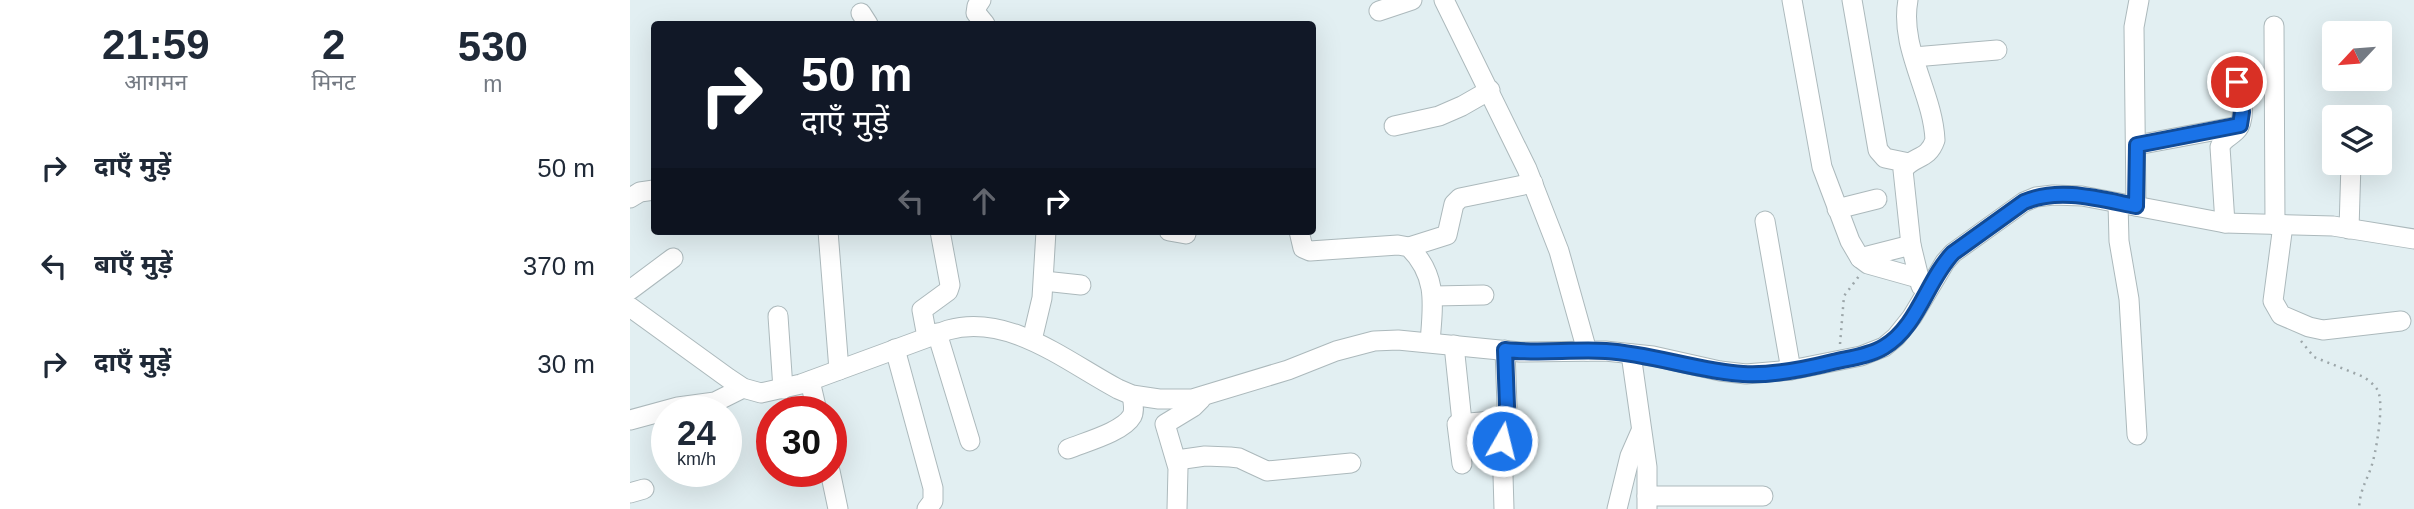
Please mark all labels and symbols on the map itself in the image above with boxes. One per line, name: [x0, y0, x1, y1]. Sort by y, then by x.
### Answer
north arrow: [2322, 21, 2392, 91]
pin: [2207, 52, 2267, 112]
speed limit sign: 30: [756, 396, 847, 487]
position arrow: [1465, 404, 1539, 478]

